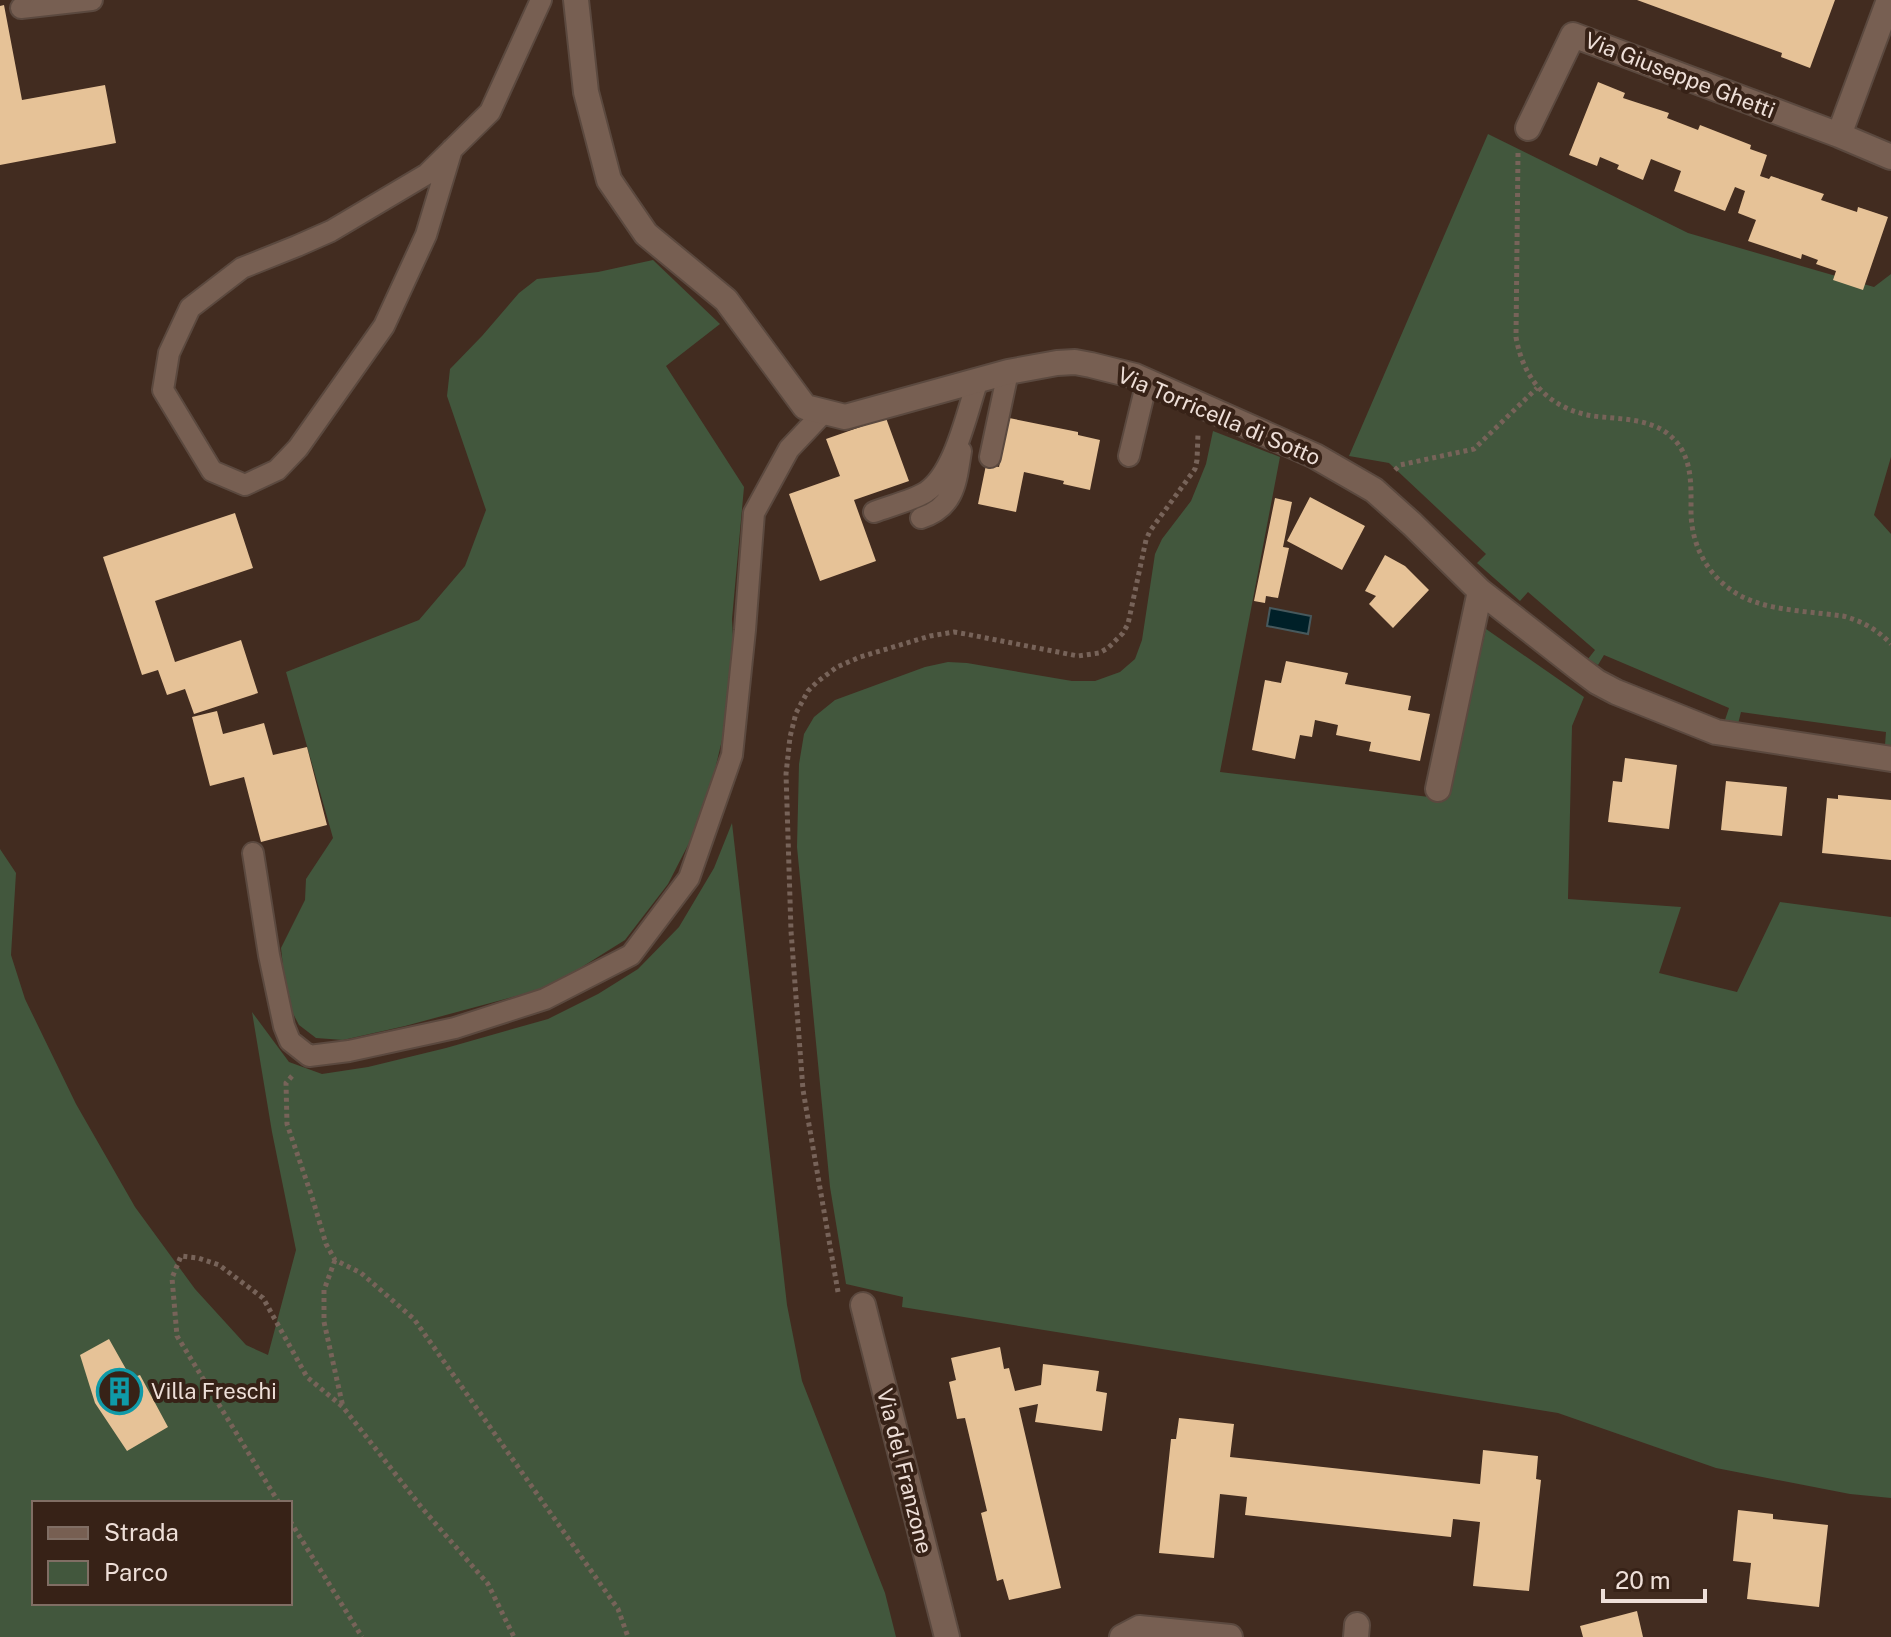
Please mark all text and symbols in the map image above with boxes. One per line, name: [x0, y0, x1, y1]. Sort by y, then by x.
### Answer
street label: Via Giuseppe Ghetti: [1581, 27, 1779, 123]
street label: Via Torricella di Sotto: [1114, 361, 1324, 471]
building icon: Villa Freschi: [96, 1367, 144, 1415]
place label: Villa Freschi: [151, 1378, 277, 1404]
street label: Via del Franzone: [872, 1386, 938, 1556]
legend: [32, 1501, 292, 1605]
text: Strada: [104, 1518, 179, 1546]
scale bar: [1603, 1553, 1705, 1603]
text: Parco: [104, 1558, 168, 1586]
text: 20 m: [1615, 1566, 1671, 1594]

